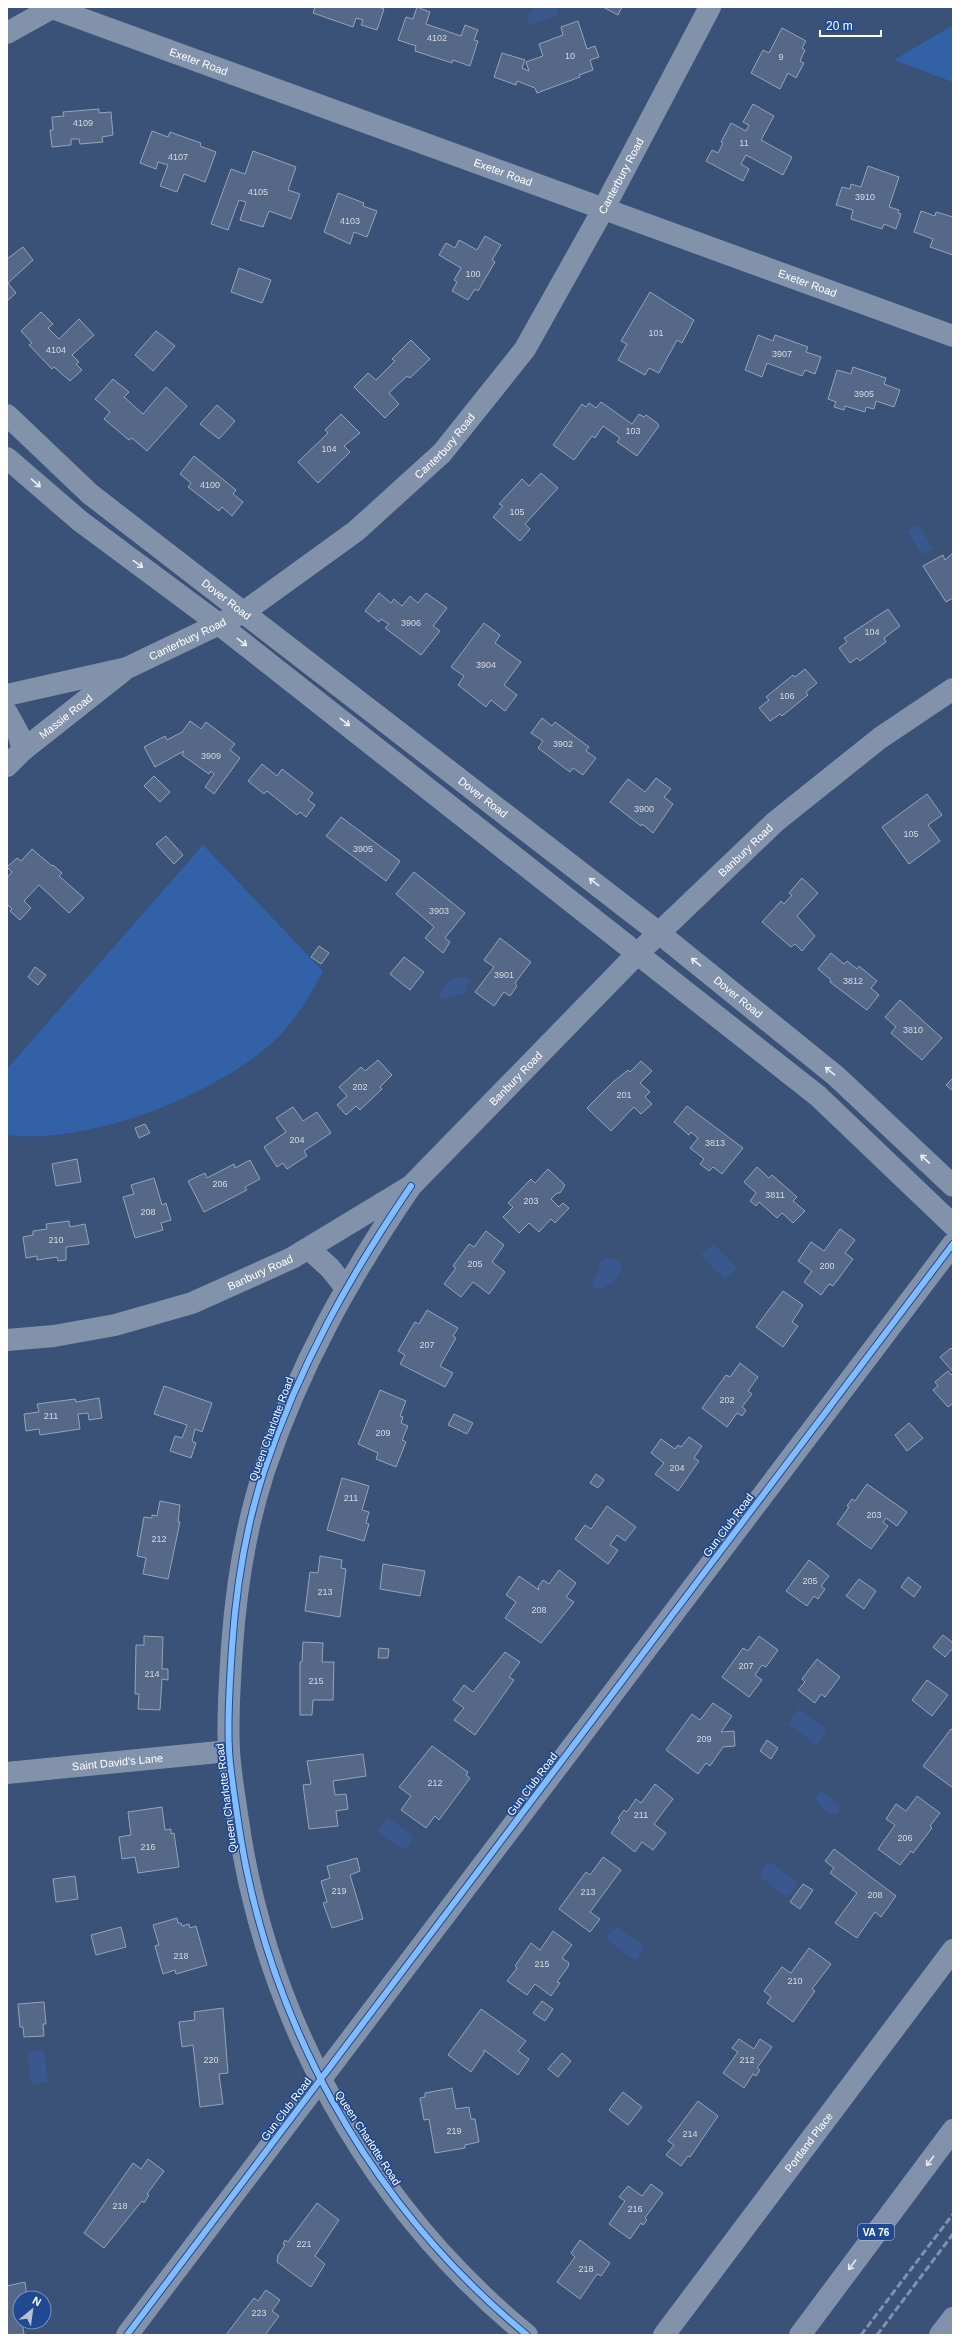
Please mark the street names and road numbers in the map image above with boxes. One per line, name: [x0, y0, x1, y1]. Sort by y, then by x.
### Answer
street label: Exeter Road: [168, 45, 229, 77]
street label: Canterbury Road: [596, 136, 646, 216]
street label: Exeter Road: [472, 156, 534, 188]
street label: Exeter Road: [777, 267, 838, 299]
street label: Canterbury Road: [412, 411, 477, 481]
street label: Dover Road: [200, 577, 253, 622]
street label: Canterbury Road: [147, 616, 228, 663]
street label: Massie Road: [37, 692, 95, 741]
street label: Dover Road: [456, 775, 510, 820]
street label: Banbury Road: [716, 822, 775, 879]
street label: Dover Road: [712, 974, 765, 1020]
street label: Banbury Road: [487, 1049, 545, 1108]
street label: Banbury Road: [226, 1252, 295, 1292]
street label: Queen Charlotte Road: [247, 1375, 295, 1483]
street label: Gun Club Road: [700, 1491, 756, 1559]
street label: Queen Charlotte Road: [213, 1743, 239, 1853]
street label: Gun Club Road: [504, 1750, 560, 1818]
street label: Saint David's Lane: [71, 1752, 164, 1773]
street label: Gun Club Road: [258, 2075, 314, 2143]
street label: Queen Charlotte Road: [333, 2089, 403, 2187]
street label: Portland Place: [782, 2110, 835, 2175]
road number: VA 76: [858, 2224, 894, 2240]

